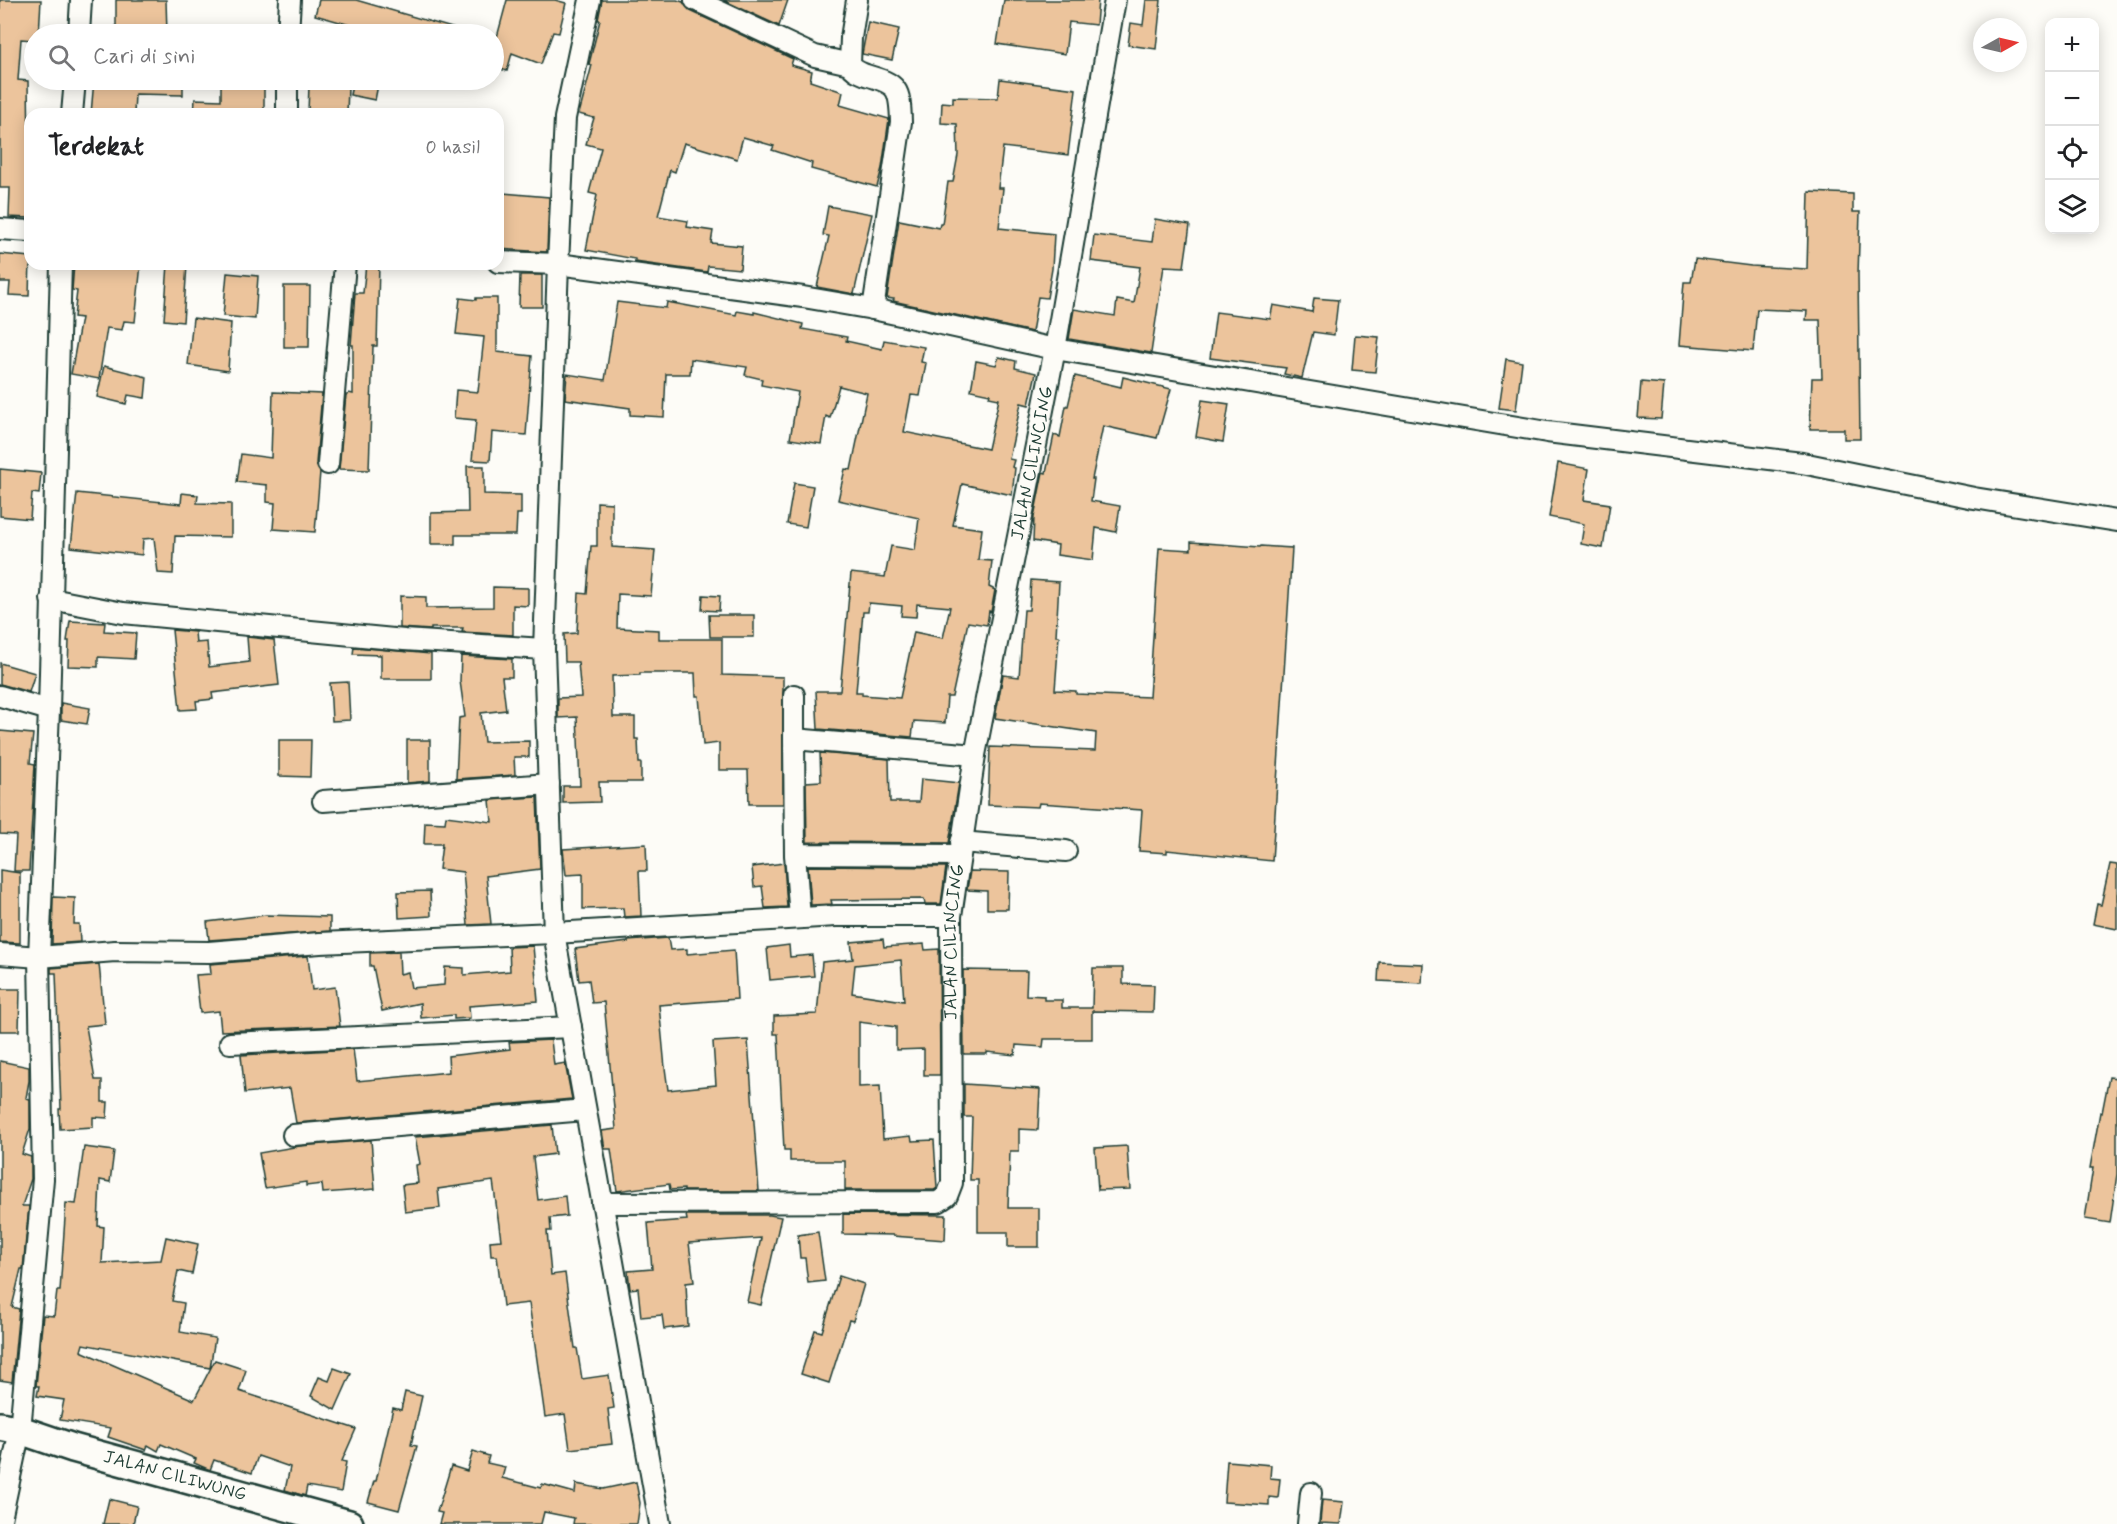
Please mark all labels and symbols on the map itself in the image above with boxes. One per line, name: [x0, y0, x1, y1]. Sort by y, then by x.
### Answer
north arrow: [1973, 18, 2027, 72]
street label: JALAN CILINCING: [1006, 384, 1059, 542]
street label: JALAN CILINCING: [939, 862, 971, 1020]
street label: JALAN CILIWUNG: [101, 1445, 249, 1507]

